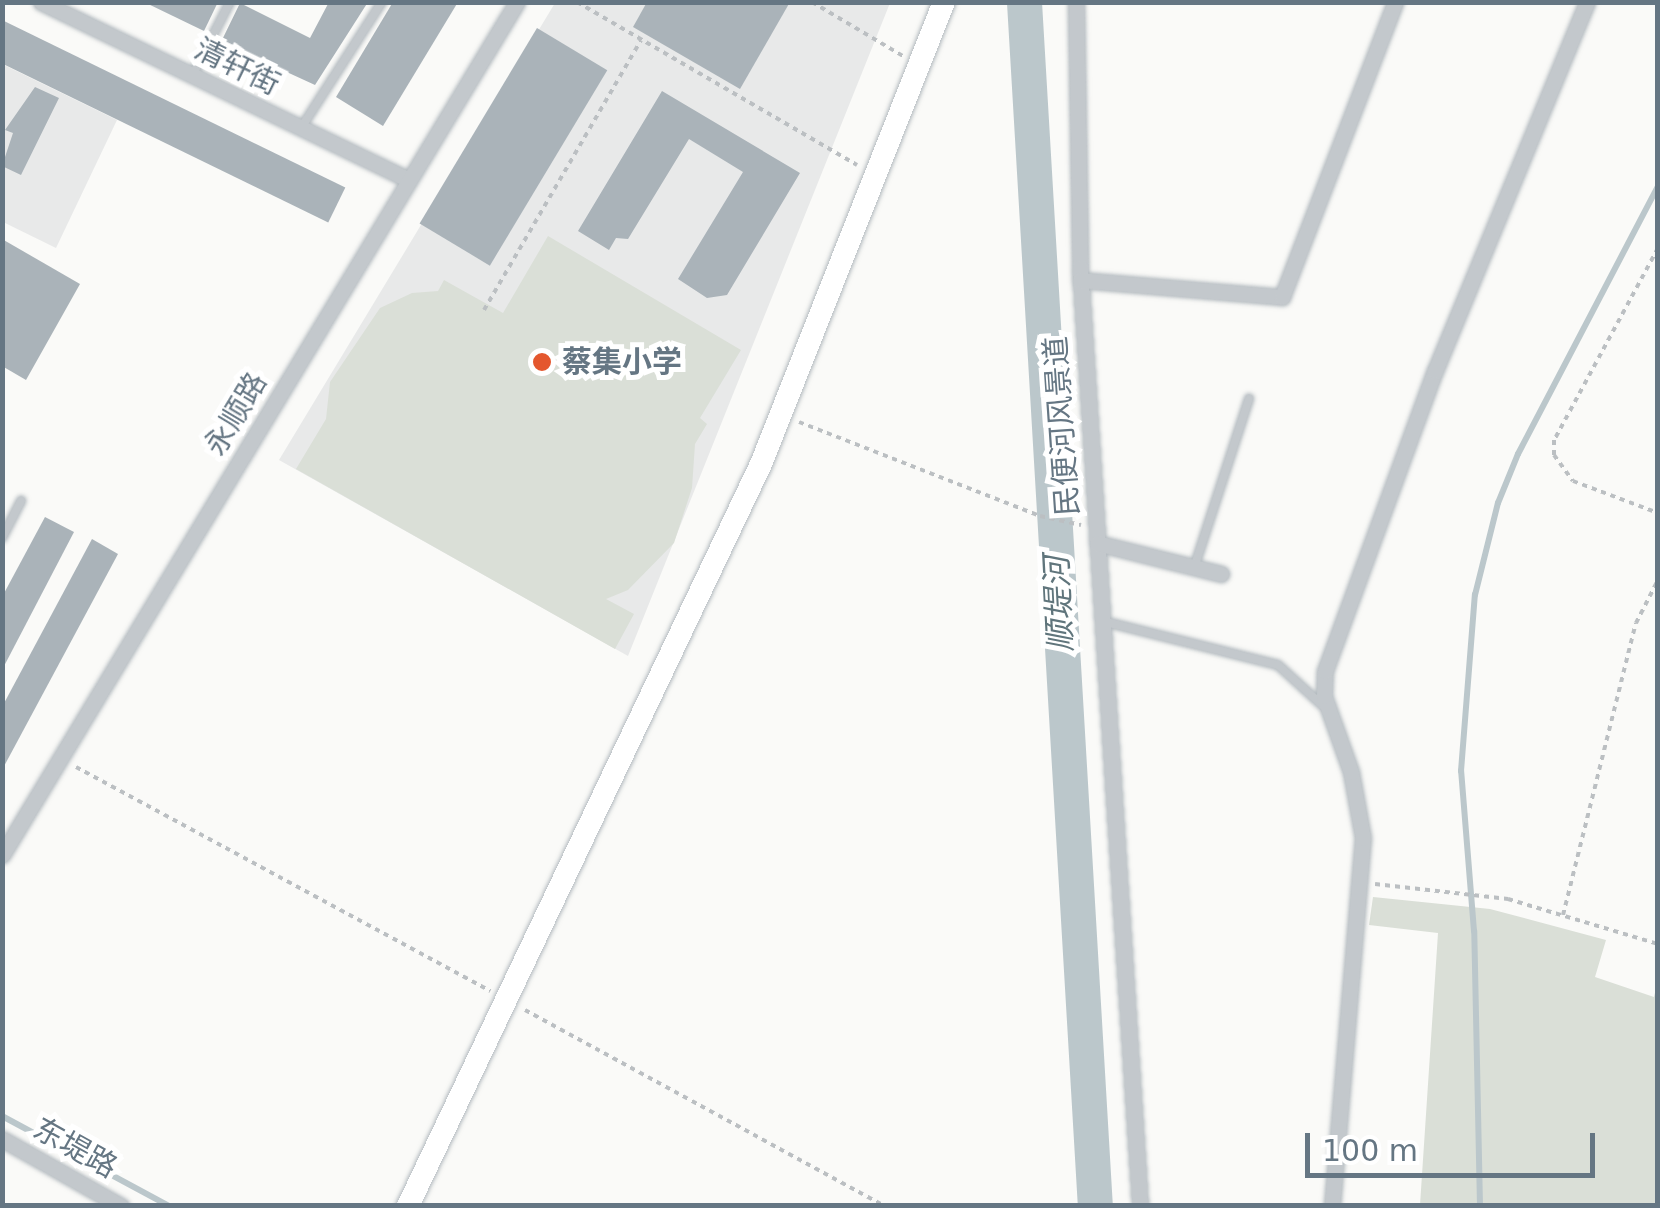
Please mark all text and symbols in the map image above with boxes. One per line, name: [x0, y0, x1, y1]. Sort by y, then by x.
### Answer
street label: 清轩街: [189, 31, 285, 103]
street label: 民便河风景道: [1038, 335, 1086, 517]
place label: 蔡集小学: [562, 344, 682, 380]
marker: 蔡集小学: [531, 351, 553, 373]
street label: 永顺路: [197, 366, 275, 462]
water label: 顺堤河: [1037, 555, 1081, 653]
street label: 东堤路: [27, 1110, 123, 1186]
scale bar: [1310, 1113, 1600, 1175]
text: 100 m: [1322, 1133, 1418, 1168]

